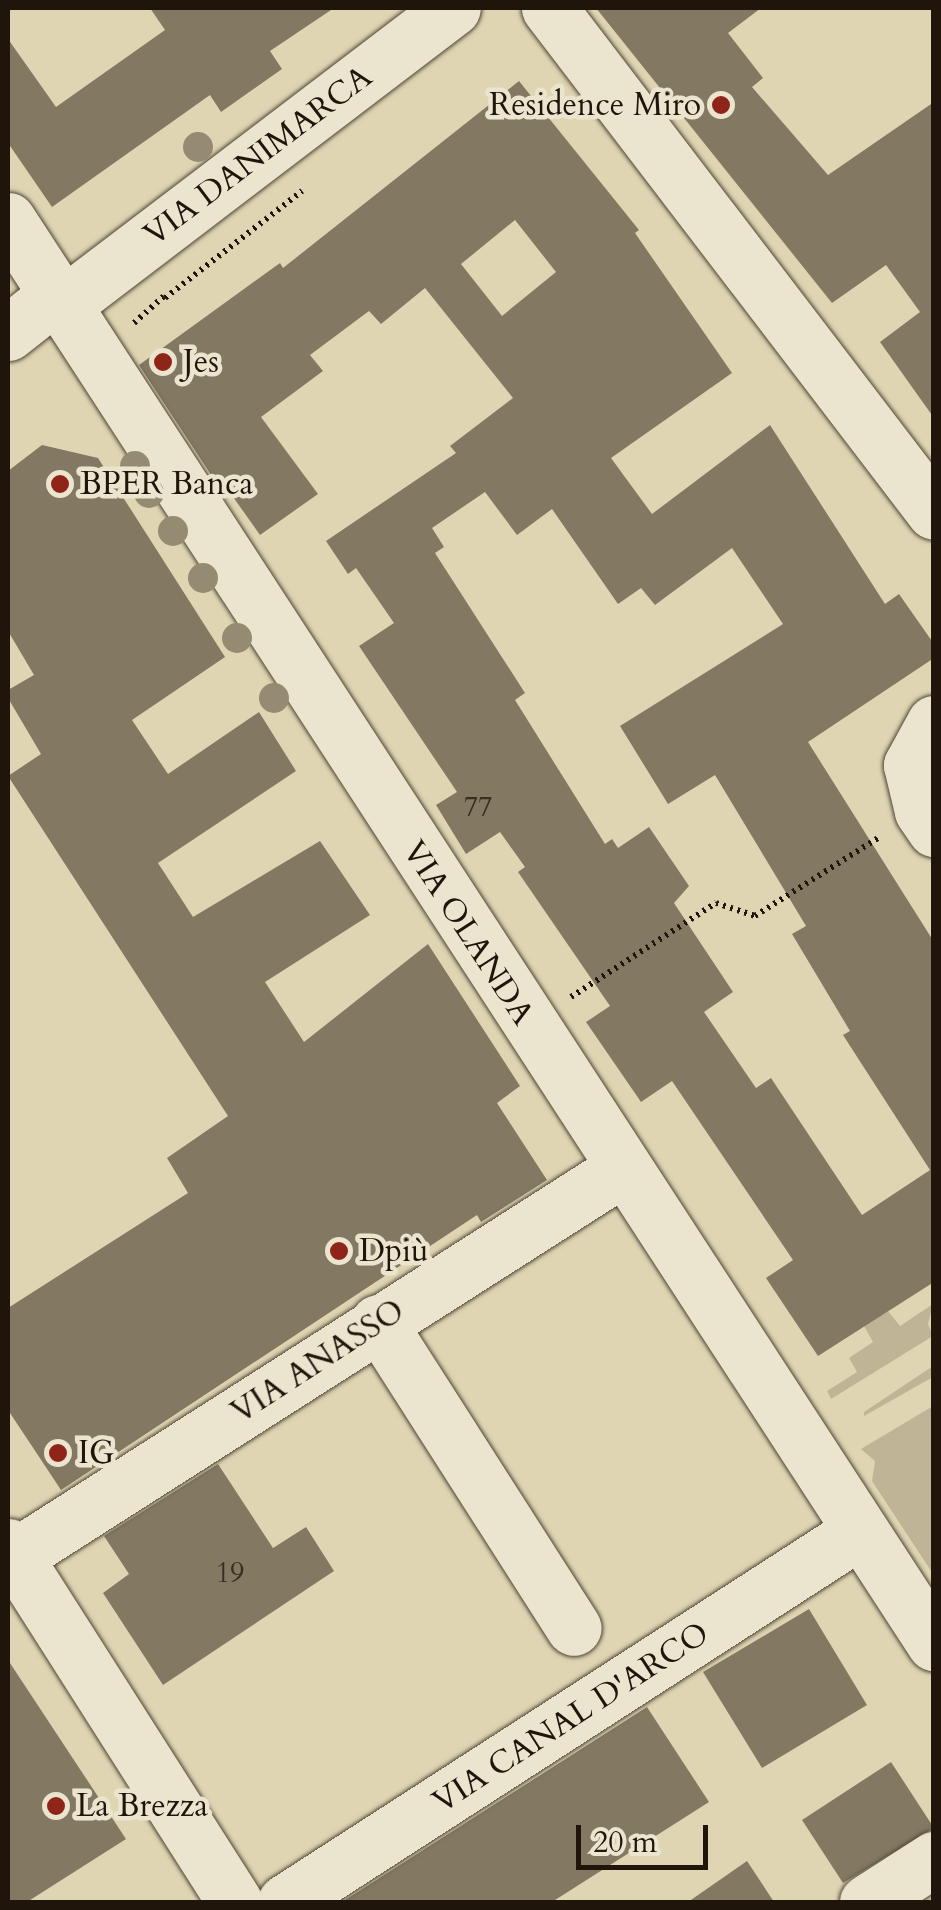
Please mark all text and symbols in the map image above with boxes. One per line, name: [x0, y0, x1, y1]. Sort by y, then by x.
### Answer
street label: VIA DANIMARCA: [137, 58, 379, 254]
place label: Residence Miro: [489, 86, 701, 124]
marker: Residence Miro: [710, 94, 732, 116]
place label: Jes: [183, 343, 219, 381]
marker: Jes: [152, 351, 174, 373]
place label: BPER Banca: [80, 465, 253, 503]
marker: BPER Banca: [49, 473, 71, 495]
house number: 77: [464, 790, 492, 824]
street label: VIA OLANDA: [394, 834, 542, 1032]
place label: Dpiù: [359, 1232, 429, 1270]
marker: Dpiù: [328, 1240, 350, 1262]
street label: VIA ANASSO: [224, 1292, 412, 1432]
place label: IG: [78, 1434, 114, 1472]
marker: IG: [47, 1442, 69, 1464]
house number: 19: [216, 1556, 244, 1590]
street label: VIA CANAL D'ARCO: [426, 1614, 716, 1822]
place label: La Brezza: [76, 1787, 208, 1825]
marker: La Brezza: [45, 1795, 67, 1817]
scale bar: [581, 1805, 714, 1867]
text: 20 m: [593, 1822, 657, 1863]

